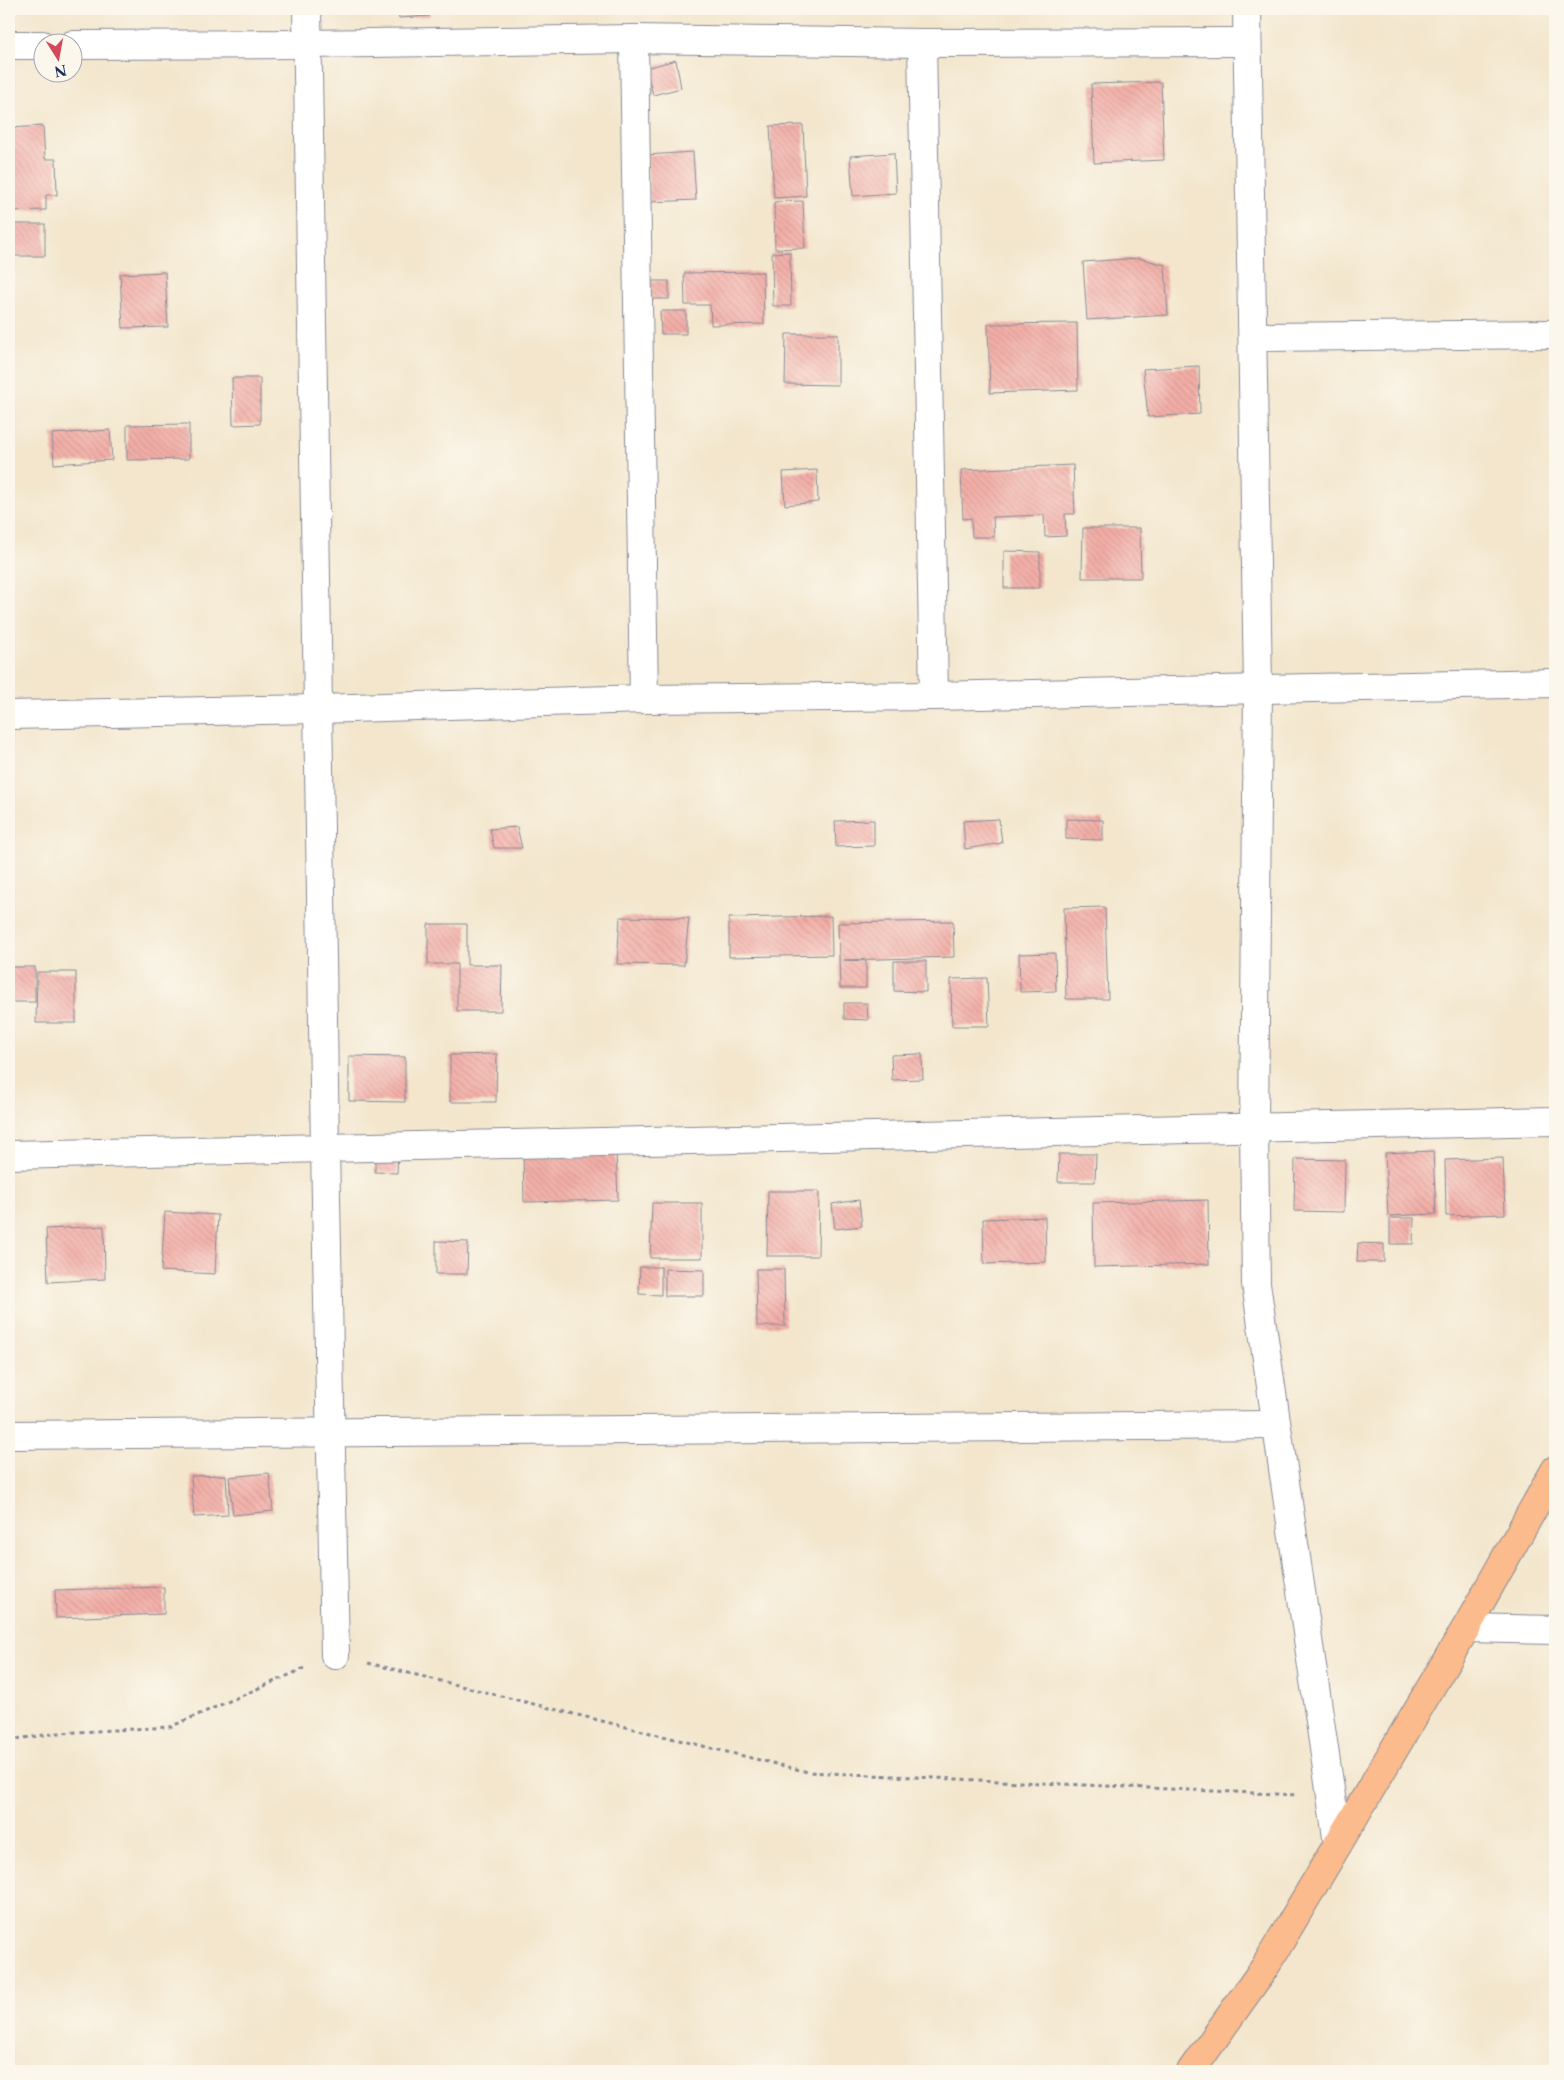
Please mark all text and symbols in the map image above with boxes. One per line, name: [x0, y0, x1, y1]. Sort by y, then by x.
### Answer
north arrow: [32, 32, 82, 82]
text: N: [53, 61, 68, 81]

